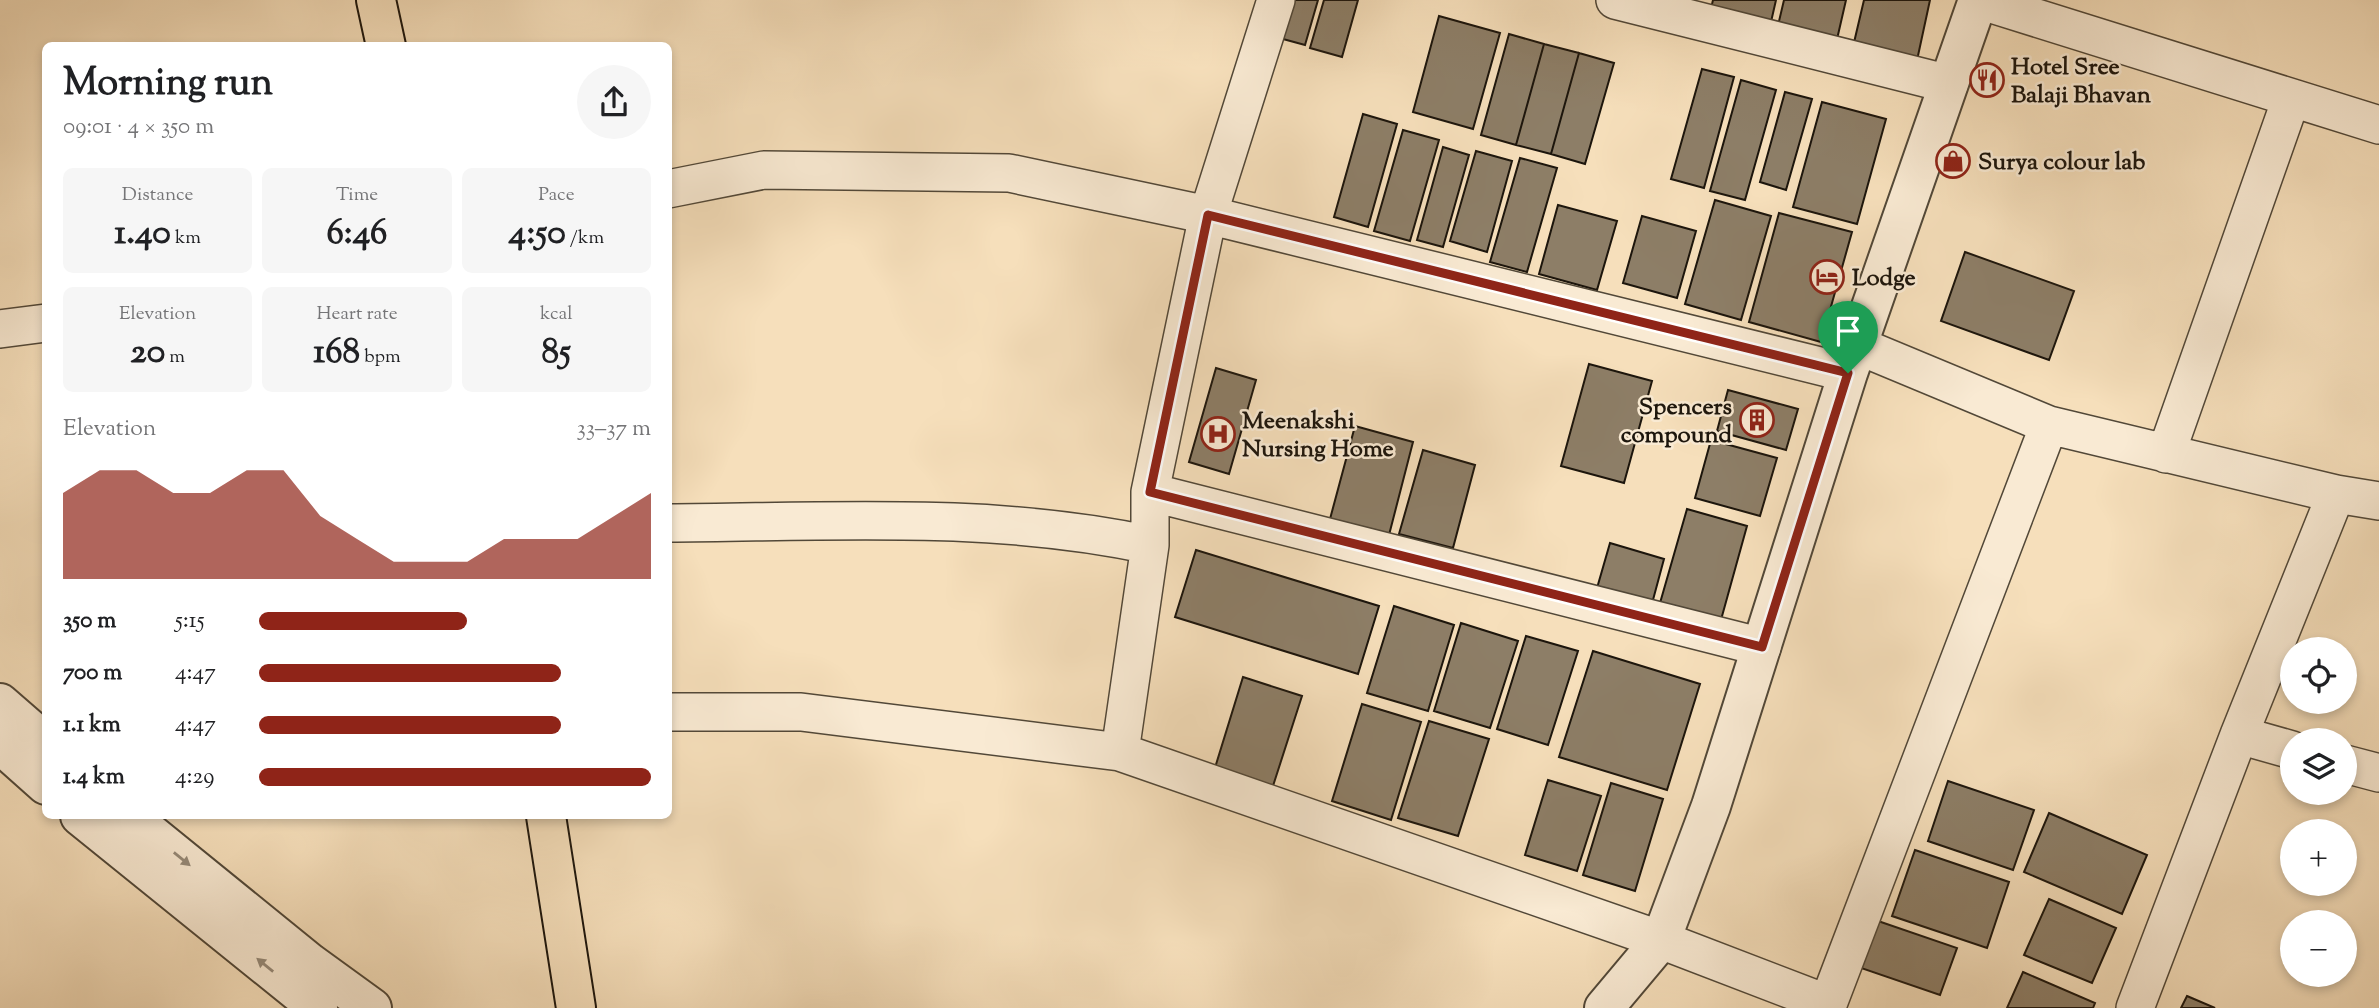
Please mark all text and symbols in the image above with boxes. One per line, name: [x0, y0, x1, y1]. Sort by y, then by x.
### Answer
place label: Hotel Sree Balaji Bhavan: [2011, 51, 2152, 113]
text: Morning run: [63, 58, 273, 112]
restaurant icon: Hotel Sree Balaji Bhavan: [1968, 61, 2006, 99]
button: share: [577, 65, 651, 139]
text: 09:01 · 4 × 350 m: [63, 111, 214, 144]
shop icon: Surya colour lab: [1934, 142, 1972, 180]
place label: Surya colour lab: [1978, 146, 2145, 180]
text: Distance: [122, 182, 193, 209]
text: Time: [336, 182, 378, 209]
text: Pace: [538, 182, 575, 209]
text: 1.40: [114, 209, 171, 260]
text: 6:46: [327, 209, 387, 260]
text: 4:50: [509, 209, 566, 260]
text: km: [171, 225, 201, 252]
text: /km: [566, 225, 604, 252]
hotel icon: Lodge: [1808, 258, 1846, 296]
place label: Lodge: [1852, 262, 1916, 296]
text: Elevation: [119, 301, 196, 328]
text: Heart rate: [316, 301, 398, 328]
text: kcal: [540, 301, 573, 328]
pin: [1818, 301, 1878, 373]
icon: arrive: [1829, 312, 1867, 350]
text: 20: [130, 328, 165, 379]
text: 168: [313, 328, 360, 379]
text: 85: [542, 328, 571, 379]
text: m: [165, 344, 185, 371]
text: bpm: [360, 344, 401, 371]
place label: Spencers compound: [1621, 391, 1732, 453]
building icon: Spencers compound: [1738, 401, 1776, 439]
place label: Meenakshi Nursing Home: [1242, 405, 1394, 467]
text: Elevation: [63, 413, 156, 446]
text: 33–37 m: [576, 413, 651, 446]
hospital icon: Meenakshi Nursing Home: [1199, 415, 1237, 453]
text: 350 m: [63, 605, 116, 638]
text: 5:15: [175, 605, 205, 638]
map controls: [2280, 637, 2357, 987]
button: locate: [2280, 637, 2357, 714]
text: 700 m: [63, 657, 122, 690]
text: 4:47: [175, 657, 216, 690]
text: 1.1 km: [63, 709, 121, 742]
text: 4:47: [175, 709, 216, 742]
button: layers: [2280, 728, 2357, 805]
text: 1.4 km: [63, 761, 125, 794]
text: 4:29: [175, 761, 215, 794]
button: +: [2280, 819, 2357, 896]
one-way arrow: [173, 851, 191, 866]
button: −: [2280, 910, 2357, 987]
one-way arrow: [256, 958, 274, 973]

